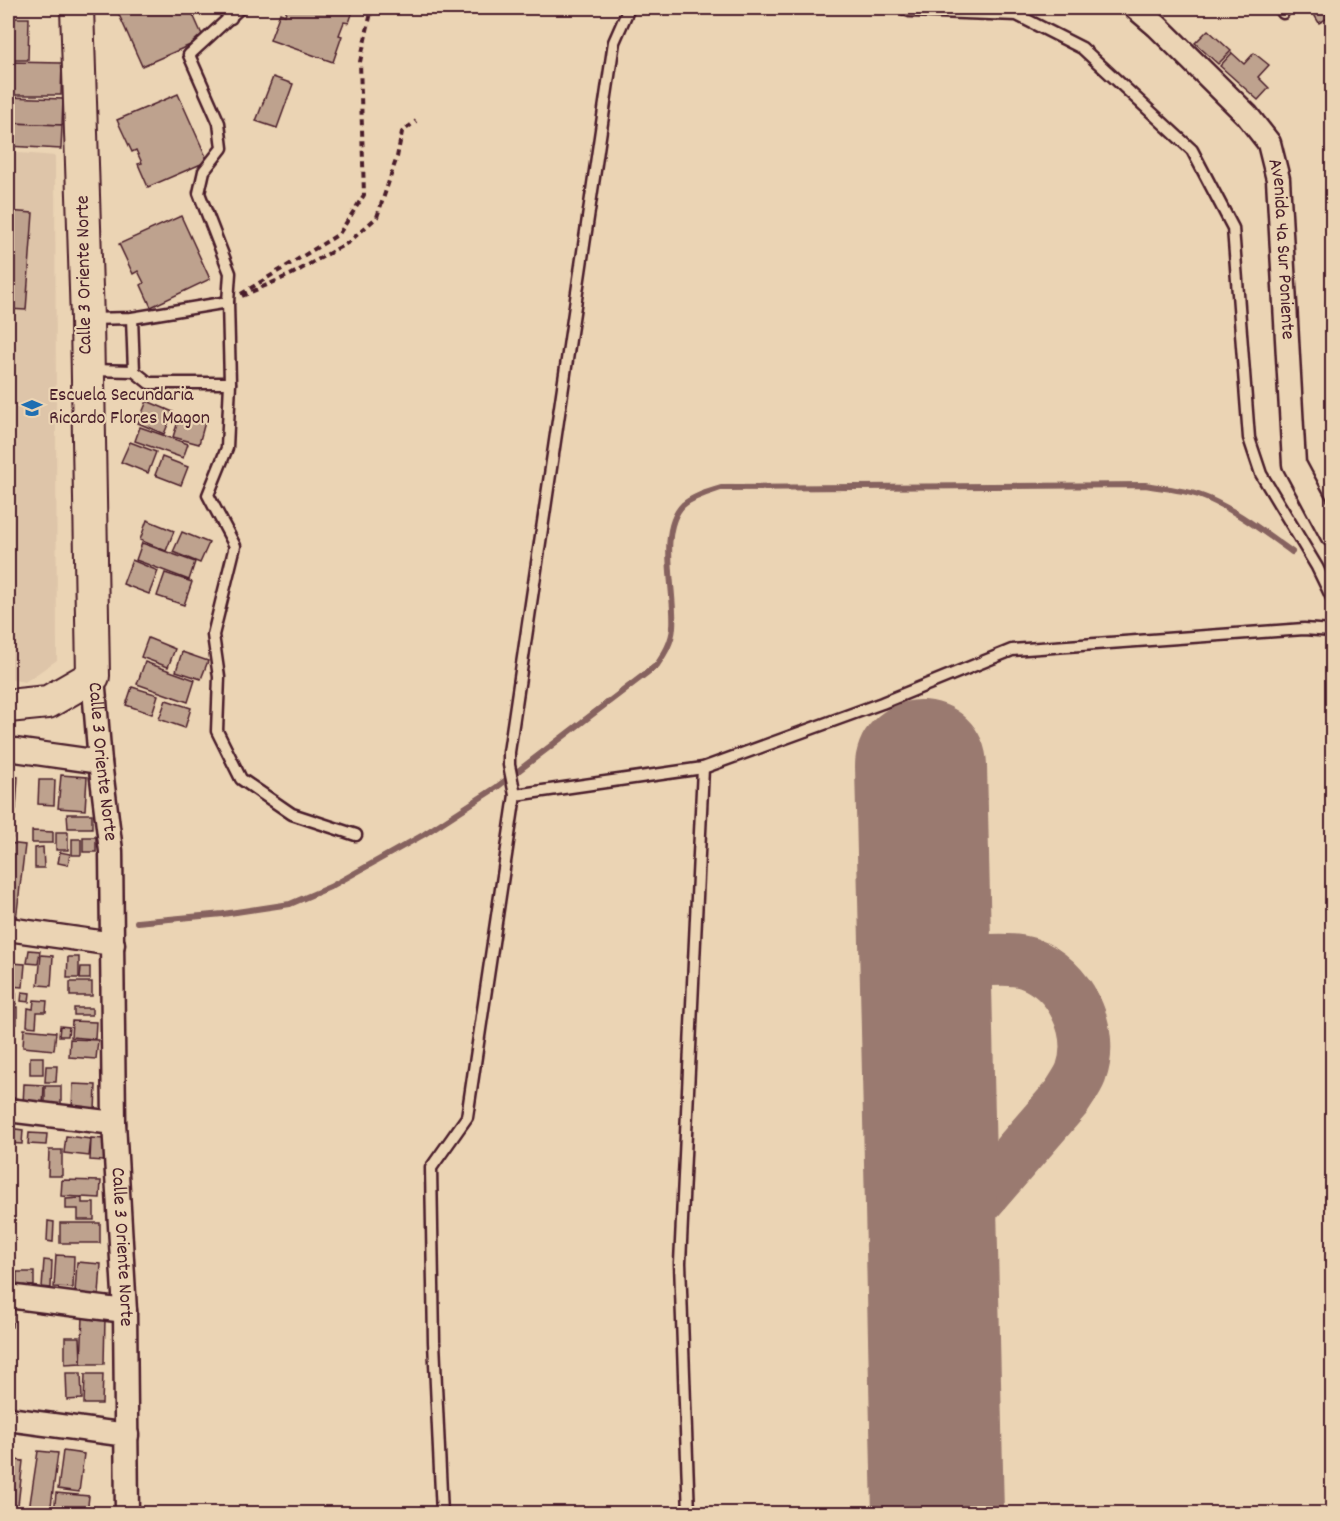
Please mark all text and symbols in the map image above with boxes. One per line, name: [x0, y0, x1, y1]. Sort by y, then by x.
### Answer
street label: Avenida 4a Sur Poniente: [1259, 156, 1301, 340]
street label: Calle 3 Oriente Norte: [70, 195, 100, 355]
place label: Escuela Secundaria Ricardo Flores Magon: [49, 382, 210, 433]
school or university icon: Escuela Secundaria Ricardo Flores Magon: [20, 396, 44, 420]
street label: Calle 3 Oriente Norte: [80, 681, 124, 843]
street label: Calle 3 Oriente Norte: [103, 1166, 139, 1327]

